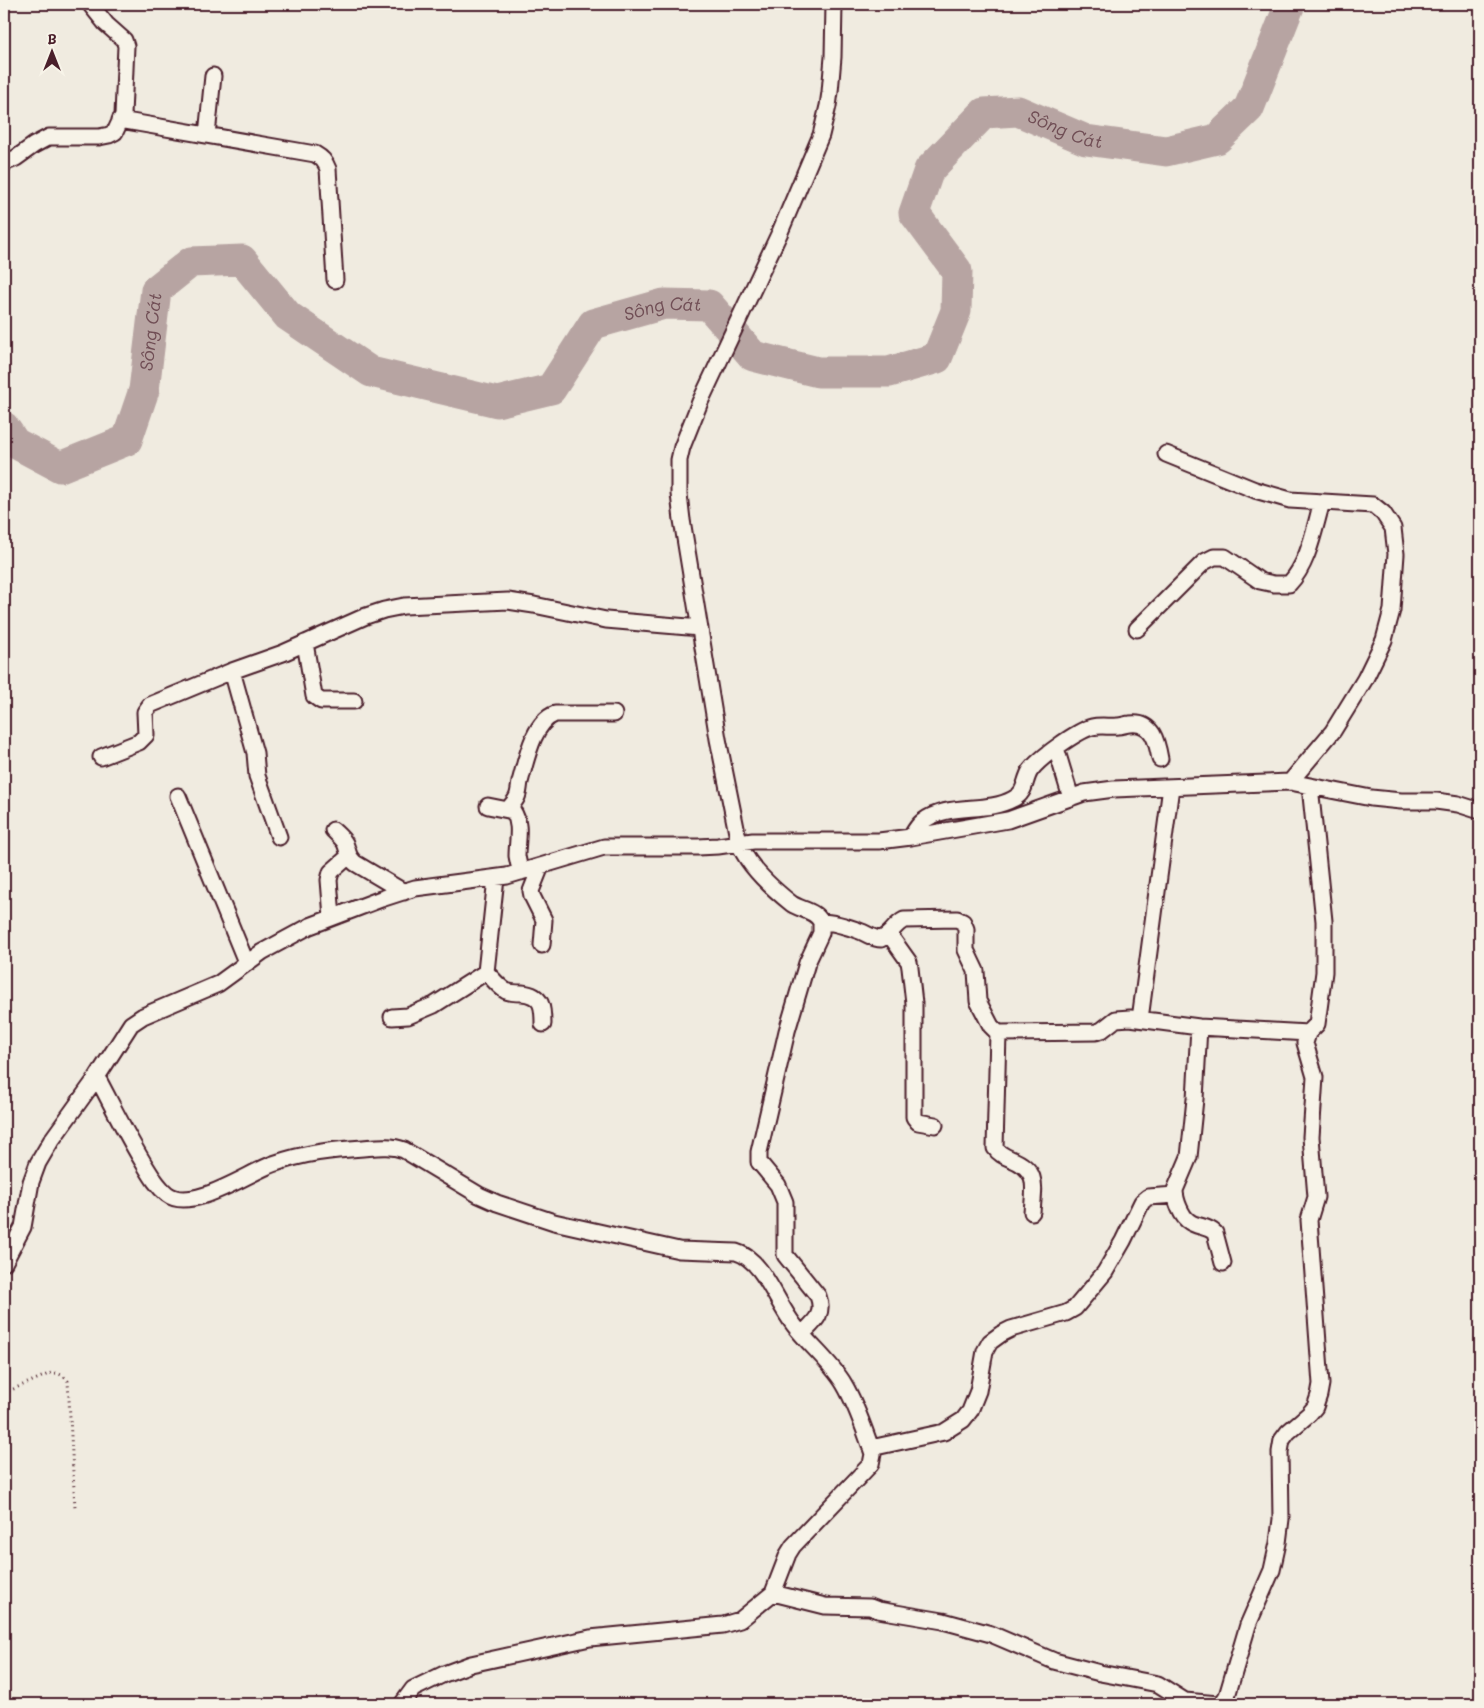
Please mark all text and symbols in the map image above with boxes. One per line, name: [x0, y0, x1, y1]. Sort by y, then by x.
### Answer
north arrow: [28, 28, 78, 78]
text: B: [47, 29, 57, 48]
water label: Sông Cát: [1024, 104, 1104, 153]
water label: Sông Cát: [133, 291, 167, 372]
water label: Sông Cát: [621, 291, 702, 326]

